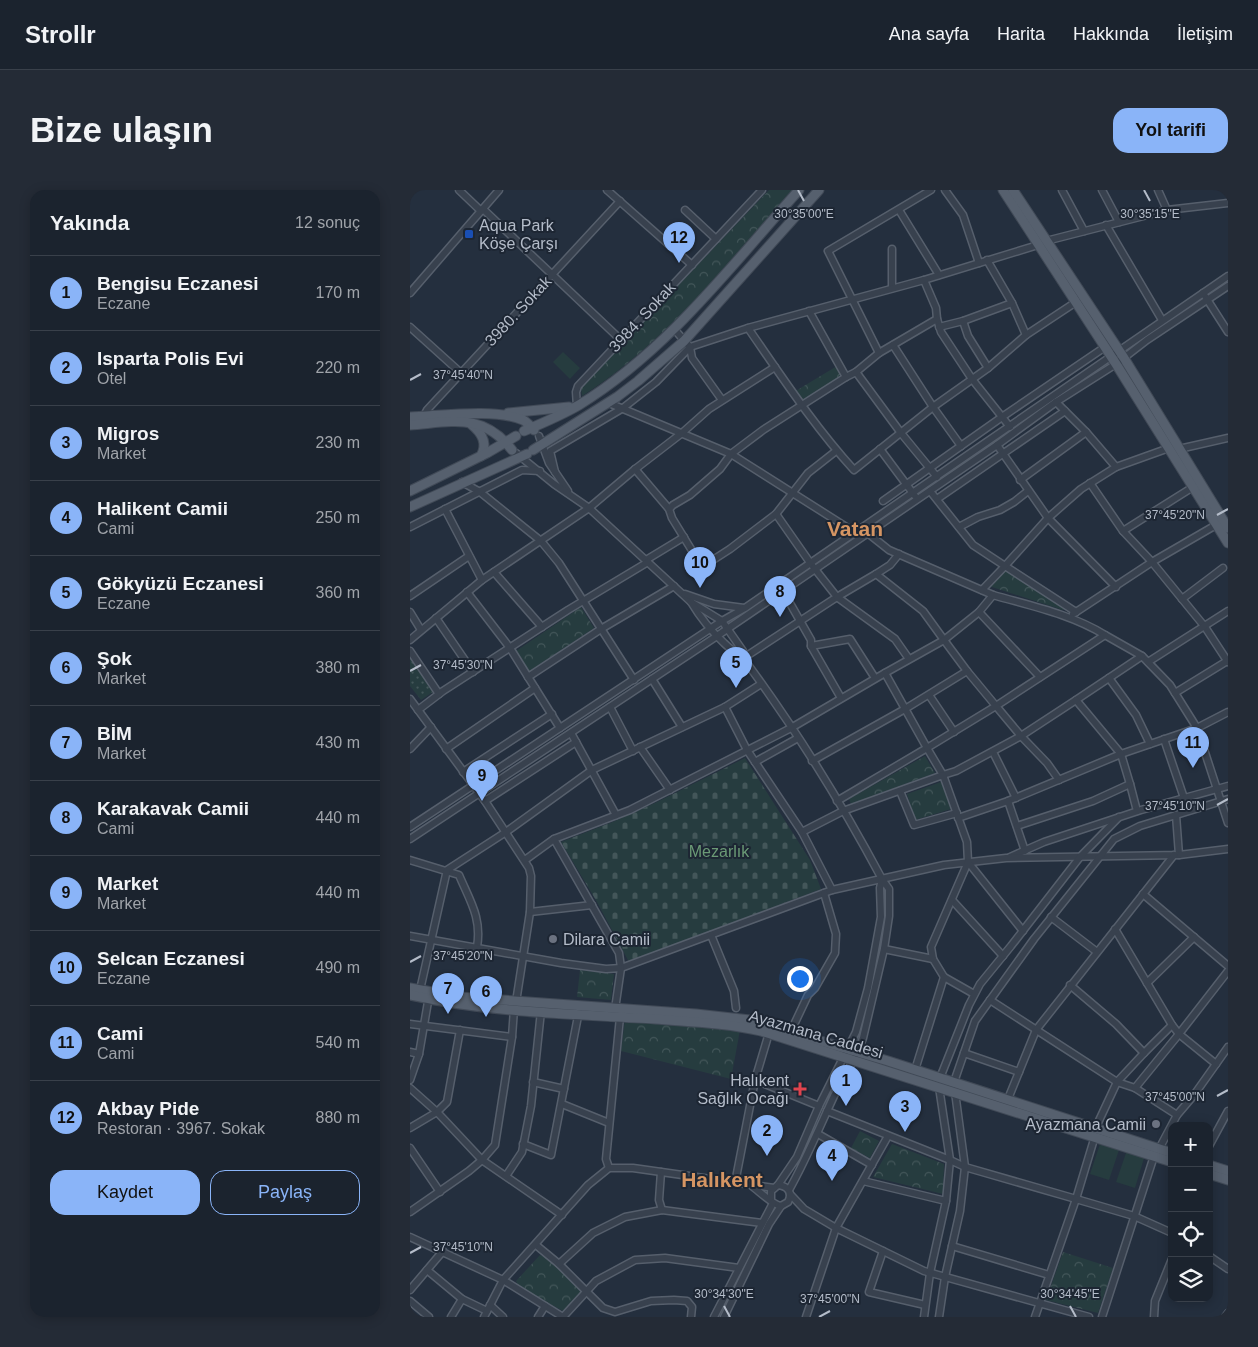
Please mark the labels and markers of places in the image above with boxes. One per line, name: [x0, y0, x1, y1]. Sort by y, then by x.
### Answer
place label: Aqua Park Köşe Çarşı: [479, 217, 558, 252]
pin: 12: [663, 222, 695, 263]
marker: Aqua Park Köşe Çarşı: [463, 228, 475, 240]
pin: 10: [684, 547, 716, 588]
pin: 8: [764, 576, 796, 617]
pin: 5: [720, 647, 752, 688]
pin: 11: [1177, 727, 1209, 768]
pin: 9: [466, 760, 498, 801]
place label: Dilara Camii: [563, 931, 650, 948]
marker: Dilara Camii: [547, 933, 559, 945]
pin: 7: [432, 973, 464, 1014]
pin: 6: [470, 976, 502, 1017]
pin: 1: [830, 1065, 862, 1106]
place label: Halıkent Sağlık Ocağı: [697, 1072, 790, 1107]
marker: Halıkent Sağlık Ocağı: [793, 1082, 807, 1096]
pin: 3: [889, 1091, 921, 1132]
pin: 2: [751, 1115, 783, 1156]
place label: Ayazmana Camii: [1025, 1116, 1146, 1133]
marker: Ayazmana Camii: [1150, 1118, 1162, 1130]
pin: 4: [816, 1140, 848, 1181]

